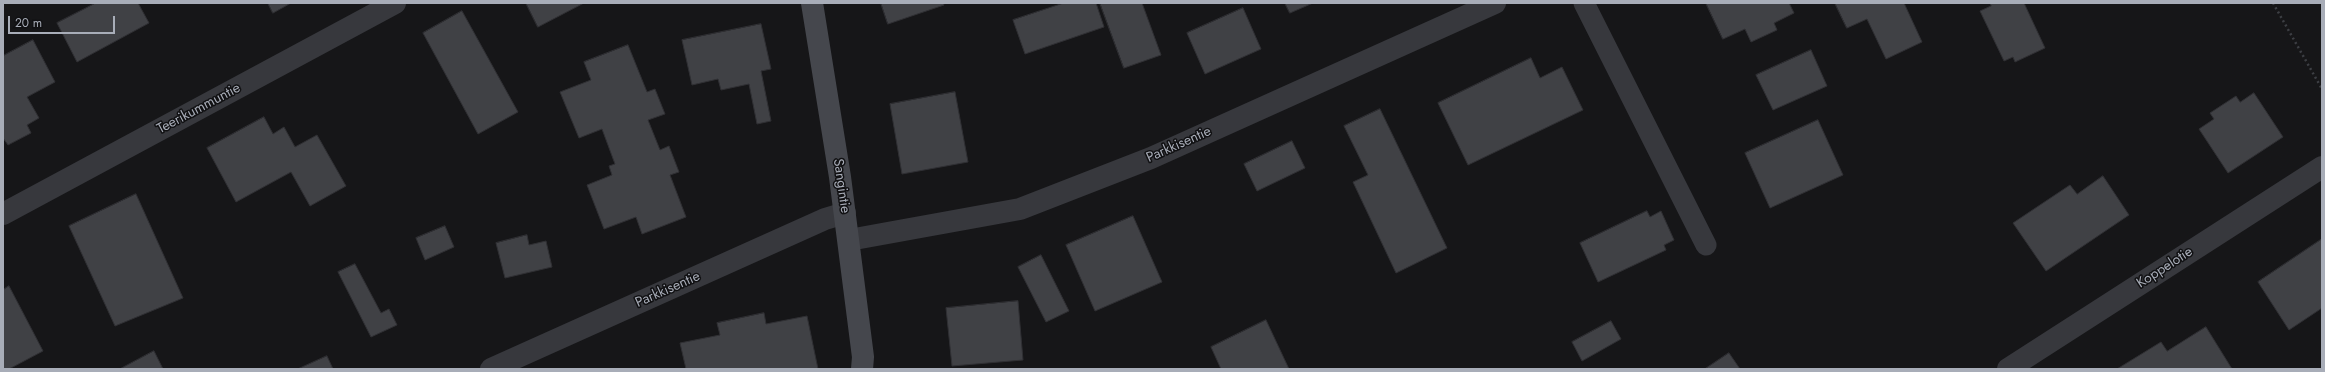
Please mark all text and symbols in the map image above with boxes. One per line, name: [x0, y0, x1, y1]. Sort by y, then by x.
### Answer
scale bar: [10, 8, 117, 34]
text: 20 m: [15, 14, 42, 32]
street label: Teerikummuntie: [154, 80, 244, 138]
street label: Parkkisentie: [1144, 123, 1214, 167]
street label: Sangintie: [829, 158, 853, 214]
street label: Koppelotie: [2134, 244, 2196, 292]
street label: Parkkisentie: [633, 268, 703, 312]

